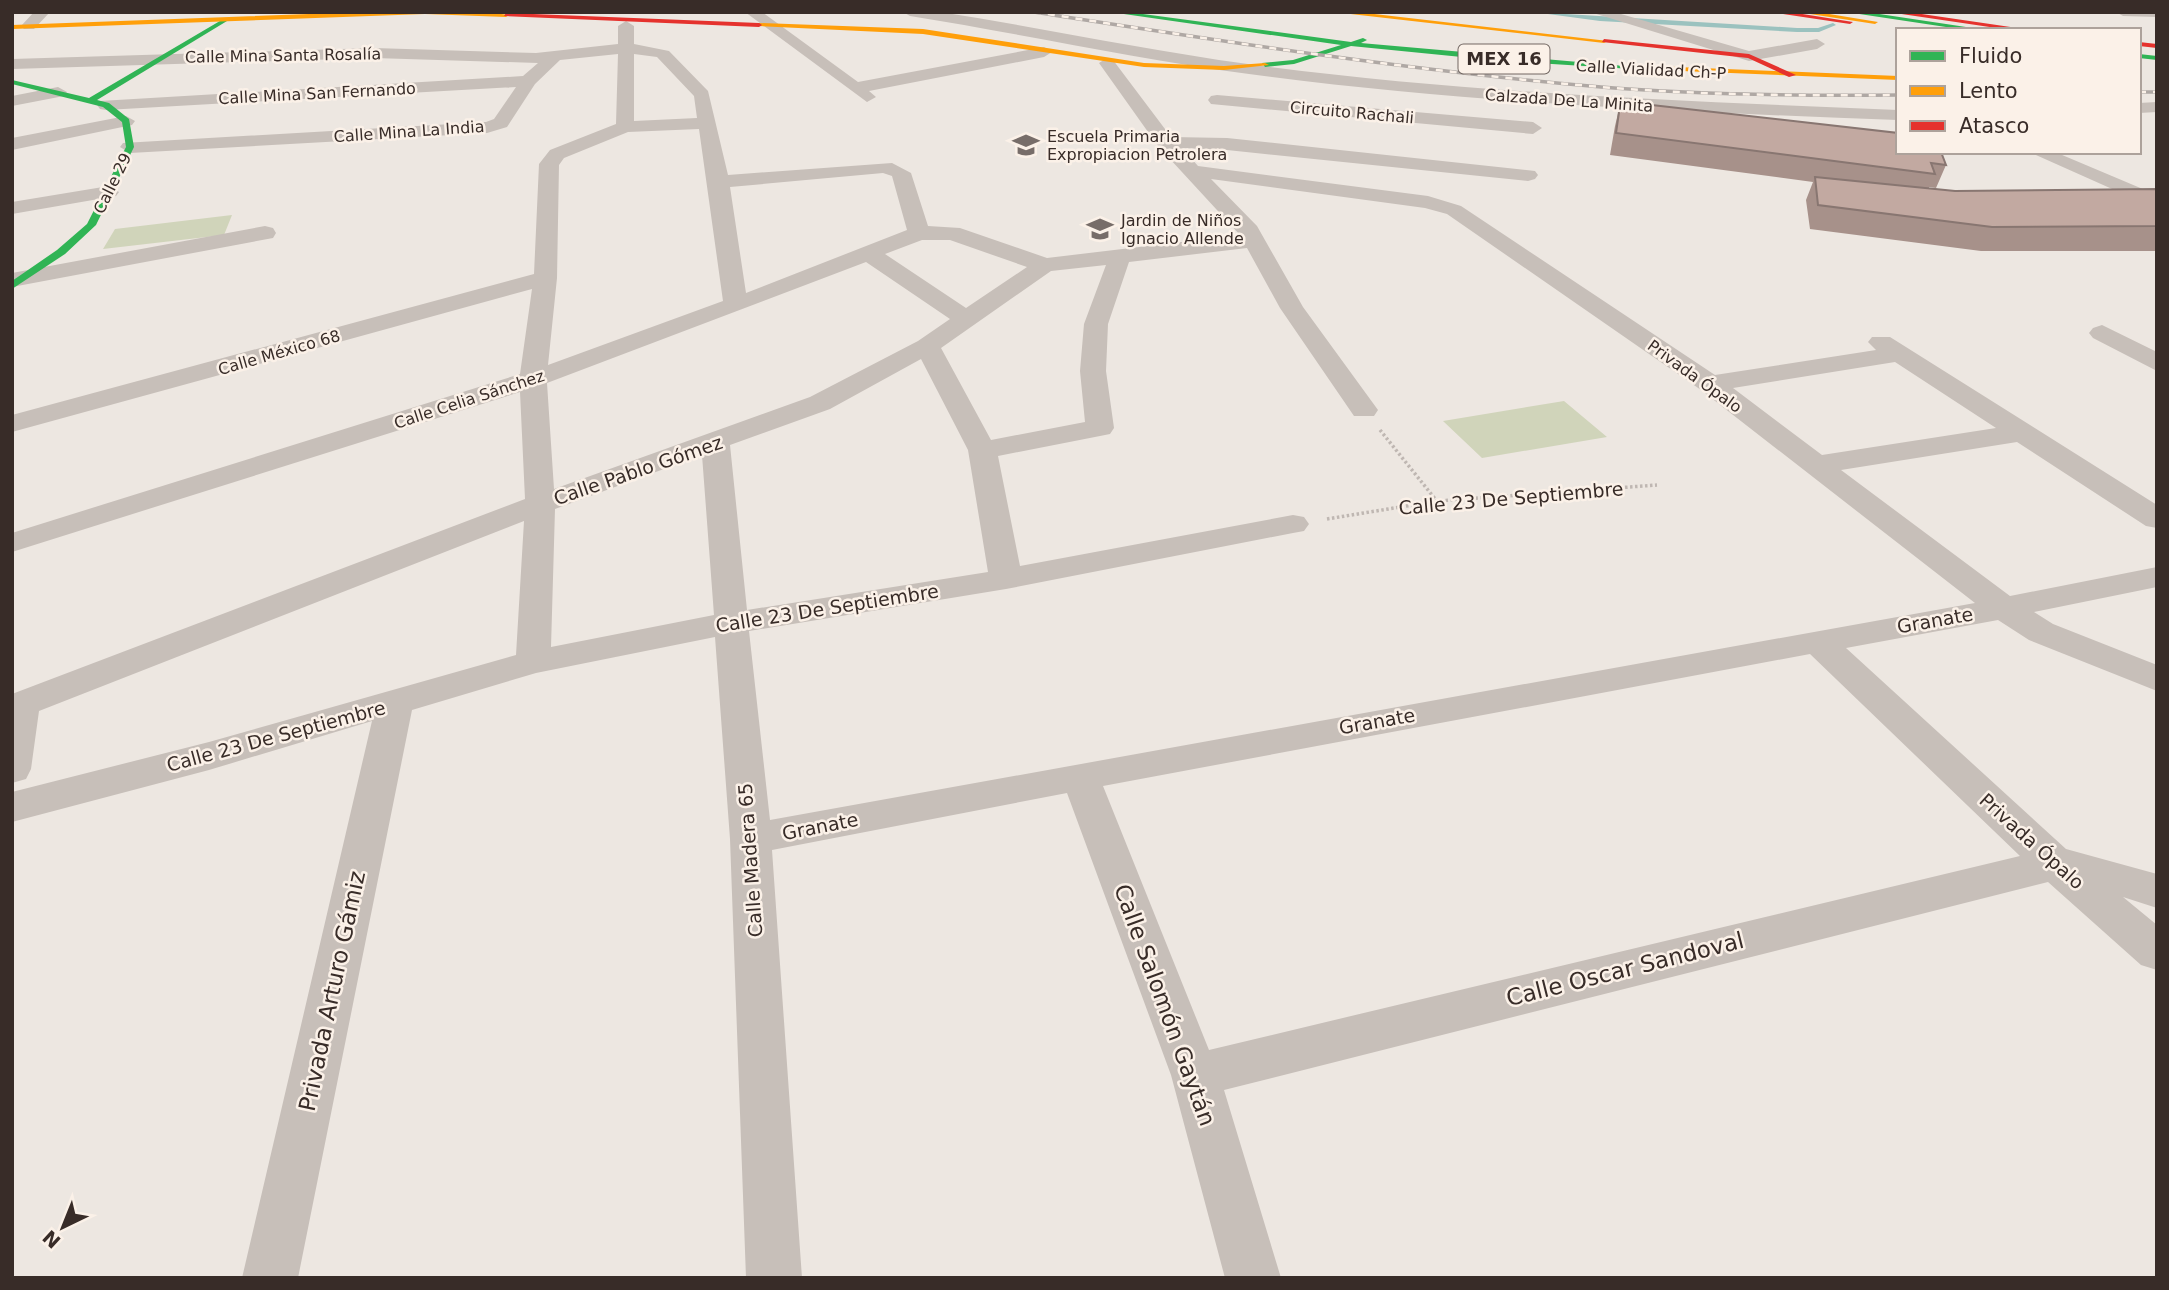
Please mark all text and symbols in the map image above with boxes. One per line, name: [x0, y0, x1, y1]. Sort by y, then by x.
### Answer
legend: [1896, 28, 2141, 154]
street label: Calle Mina Santa Rosalía: [185, 44, 381, 67]
road number: MEX 16: [1458, 44, 1550, 74]
text: Fluido: [1959, 44, 2022, 68]
street label: Calle Vialidad Ch-P: [1575, 56, 1727, 83]
street label: Calle Mina San Fernando: [218, 79, 416, 108]
text: Lento: [1959, 79, 2018, 103]
street label: Calzada De La Minita: [1484, 85, 1654, 116]
street label: Circuito Rachali: [1289, 98, 1415, 127]
text: Atasco: [1959, 114, 2029, 138]
street label: Calle Mina La India: [333, 117, 485, 146]
place label: Escuela Primaria Expropiacion Petrolera: [1047, 127, 1227, 164]
school or university icon: Escuela Primaria Expropiacion Petrolera: [1011, 130, 1041, 160]
street label: Calle 29: [90, 150, 135, 217]
place label: Jardin de Niños Ignacio Allende: [1120, 211, 1244, 248]
school or university icon: Jardin de Niños Ignacio Allende: [1085, 214, 1115, 244]
street label: Calle México 68: [216, 326, 342, 379]
street label: Privada Ópalo: [1644, 336, 1745, 417]
street label: Calle Celia Sánchez: [392, 366, 547, 433]
street label: Calle Pablo Gómez: [551, 431, 725, 509]
street label: Calle 23 De Septiembre: [1398, 477, 1624, 519]
street label: Calle 23 De Septiembre: [714, 579, 940, 637]
street label: Granate: [1895, 602, 1975, 638]
street label: Calle 23 De Septiembre: [164, 696, 388, 776]
street label: Granate: [1337, 703, 1417, 739]
street label: Calle Madera 65: [734, 782, 766, 938]
street label: Privada Ópalo: [1975, 788, 2089, 893]
street label: Granate: [780, 808, 860, 844]
street label: Privada Arturo Gámiz: [294, 869, 370, 1113]
street label: Calle Salomón Gaytán: [1109, 881, 1221, 1129]
street label: Calle Oscar Sandoval: [1503, 927, 1747, 1011]
north arrow: [28, 1192, 98, 1262]
text: N: [38, 1226, 65, 1253]

